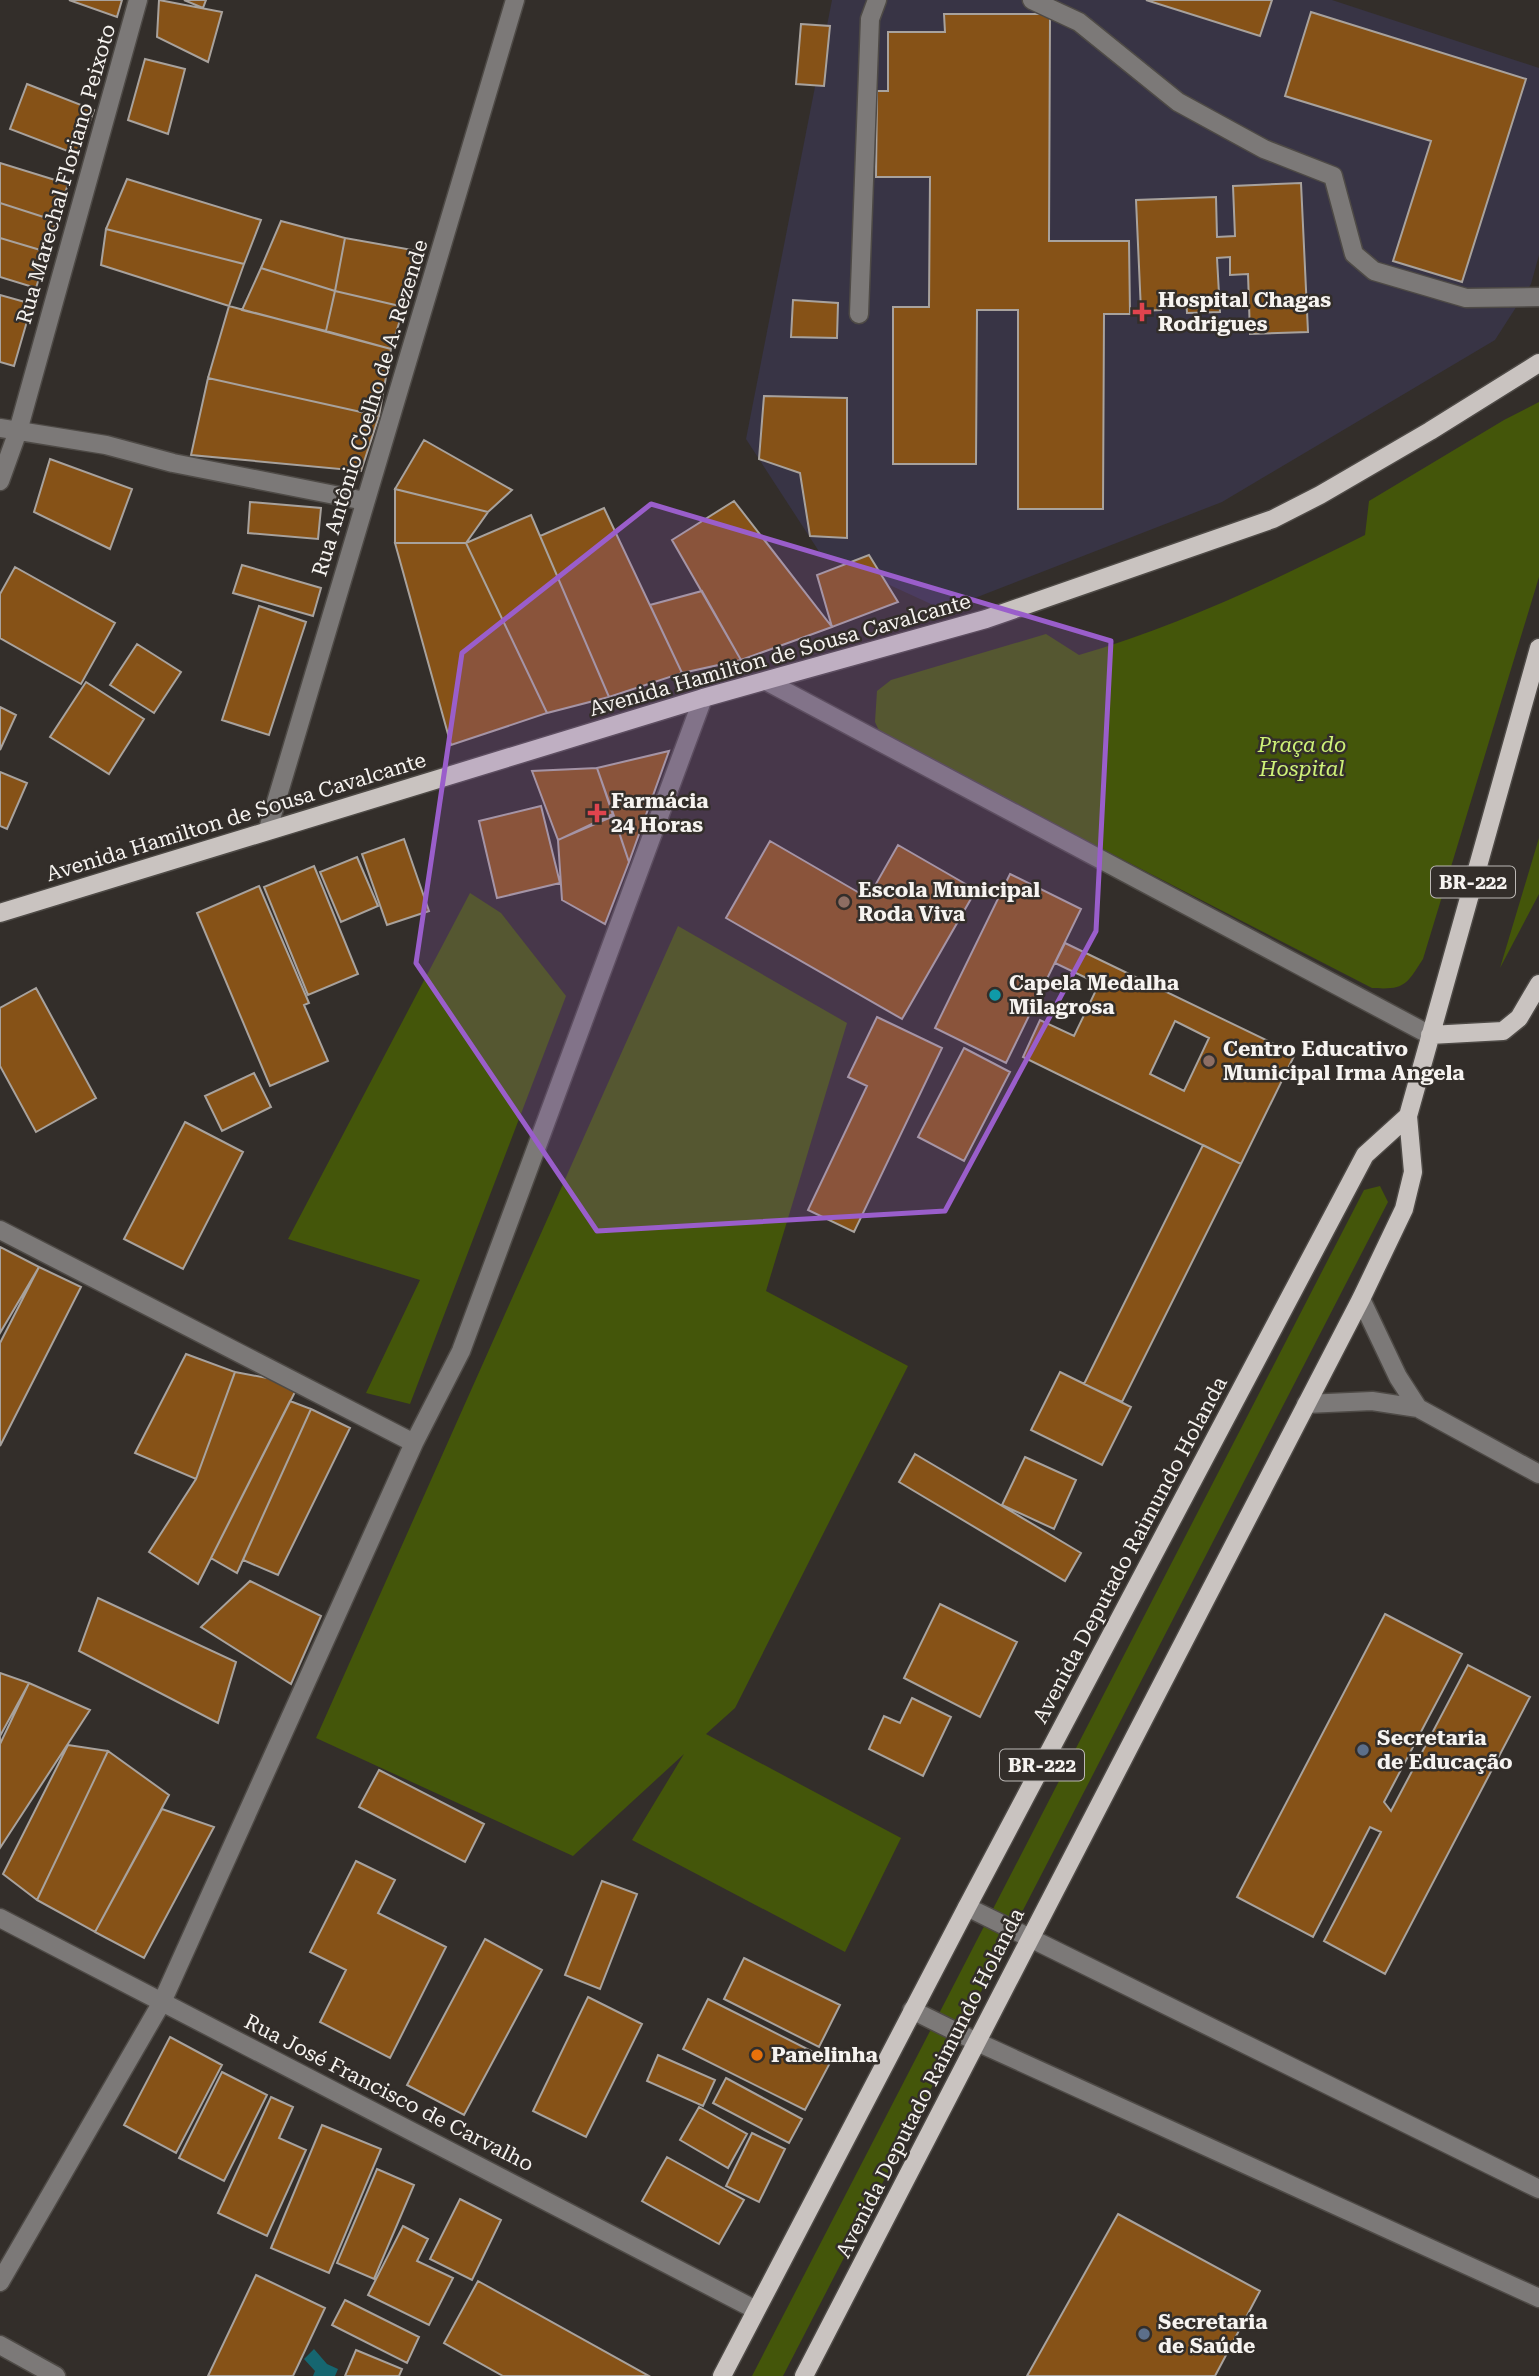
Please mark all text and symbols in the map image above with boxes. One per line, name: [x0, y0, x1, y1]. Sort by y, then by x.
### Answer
street label: Rua Marechal Floriano Peixoto: [12, 21, 120, 327]
street label: Rua Antônio Coelho de A. Rezende: [307, 237, 433, 579]
place label: Hospital Chagas Rodrigues: [1158, 288, 1331, 336]
marker: Hospital Chagas Rodrigues: [1132, 302, 1152, 322]
street label: Avenida Hamilton de Sousa Cavalcante: [587, 589, 973, 721]
park label: Praça do Hospital: [1257, 733, 1346, 781]
street label: Avenida Hamilton de Sousa Cavalcante: [43, 748, 429, 886]
place label: Farmácia 24 Horas: [611, 789, 709, 837]
marker: Farmácia 24 Horas: [589, 805, 605, 821]
road number: BR-222: [1431, 866, 1515, 898]
place label: Escola Municipal Roda Viva: [858, 878, 1040, 926]
marker: Escola Municipal Roda Viva: [836, 894, 852, 910]
place label: Capela Medalha Milagrosa: [1009, 971, 1180, 1019]
marker: Capela Medalha Milagrosa: [987, 987, 1003, 1003]
place label: Centro Educativo Municipal Irma Angela: [1223, 1037, 1465, 1085]
marker: Centro Educativo Municipal Irma Angela: [1201, 1053, 1217, 1069]
street label: Avenida Deputado Raimundo Holanda: [1028, 1372, 1232, 1727]
place label: Secretaria de Educação: [1377, 1726, 1513, 1774]
marker: Secretaria de Educação: [1355, 1742, 1371, 1758]
road number: BR-222: [1000, 1750, 1084, 1780]
street label: Avenida Deputado Raimundo Holanda: [831, 1904, 1029, 2262]
street label: Rua José Francisco de Carvalho: [241, 2009, 537, 2177]
place label: Panelinha: [771, 2043, 879, 2067]
marker: Panelinha: [749, 2047, 765, 2063]
place label: Secretaria de Saúde: [1158, 2310, 1268, 2358]
marker: Secretaria de Saúde: [1136, 2326, 1152, 2342]

